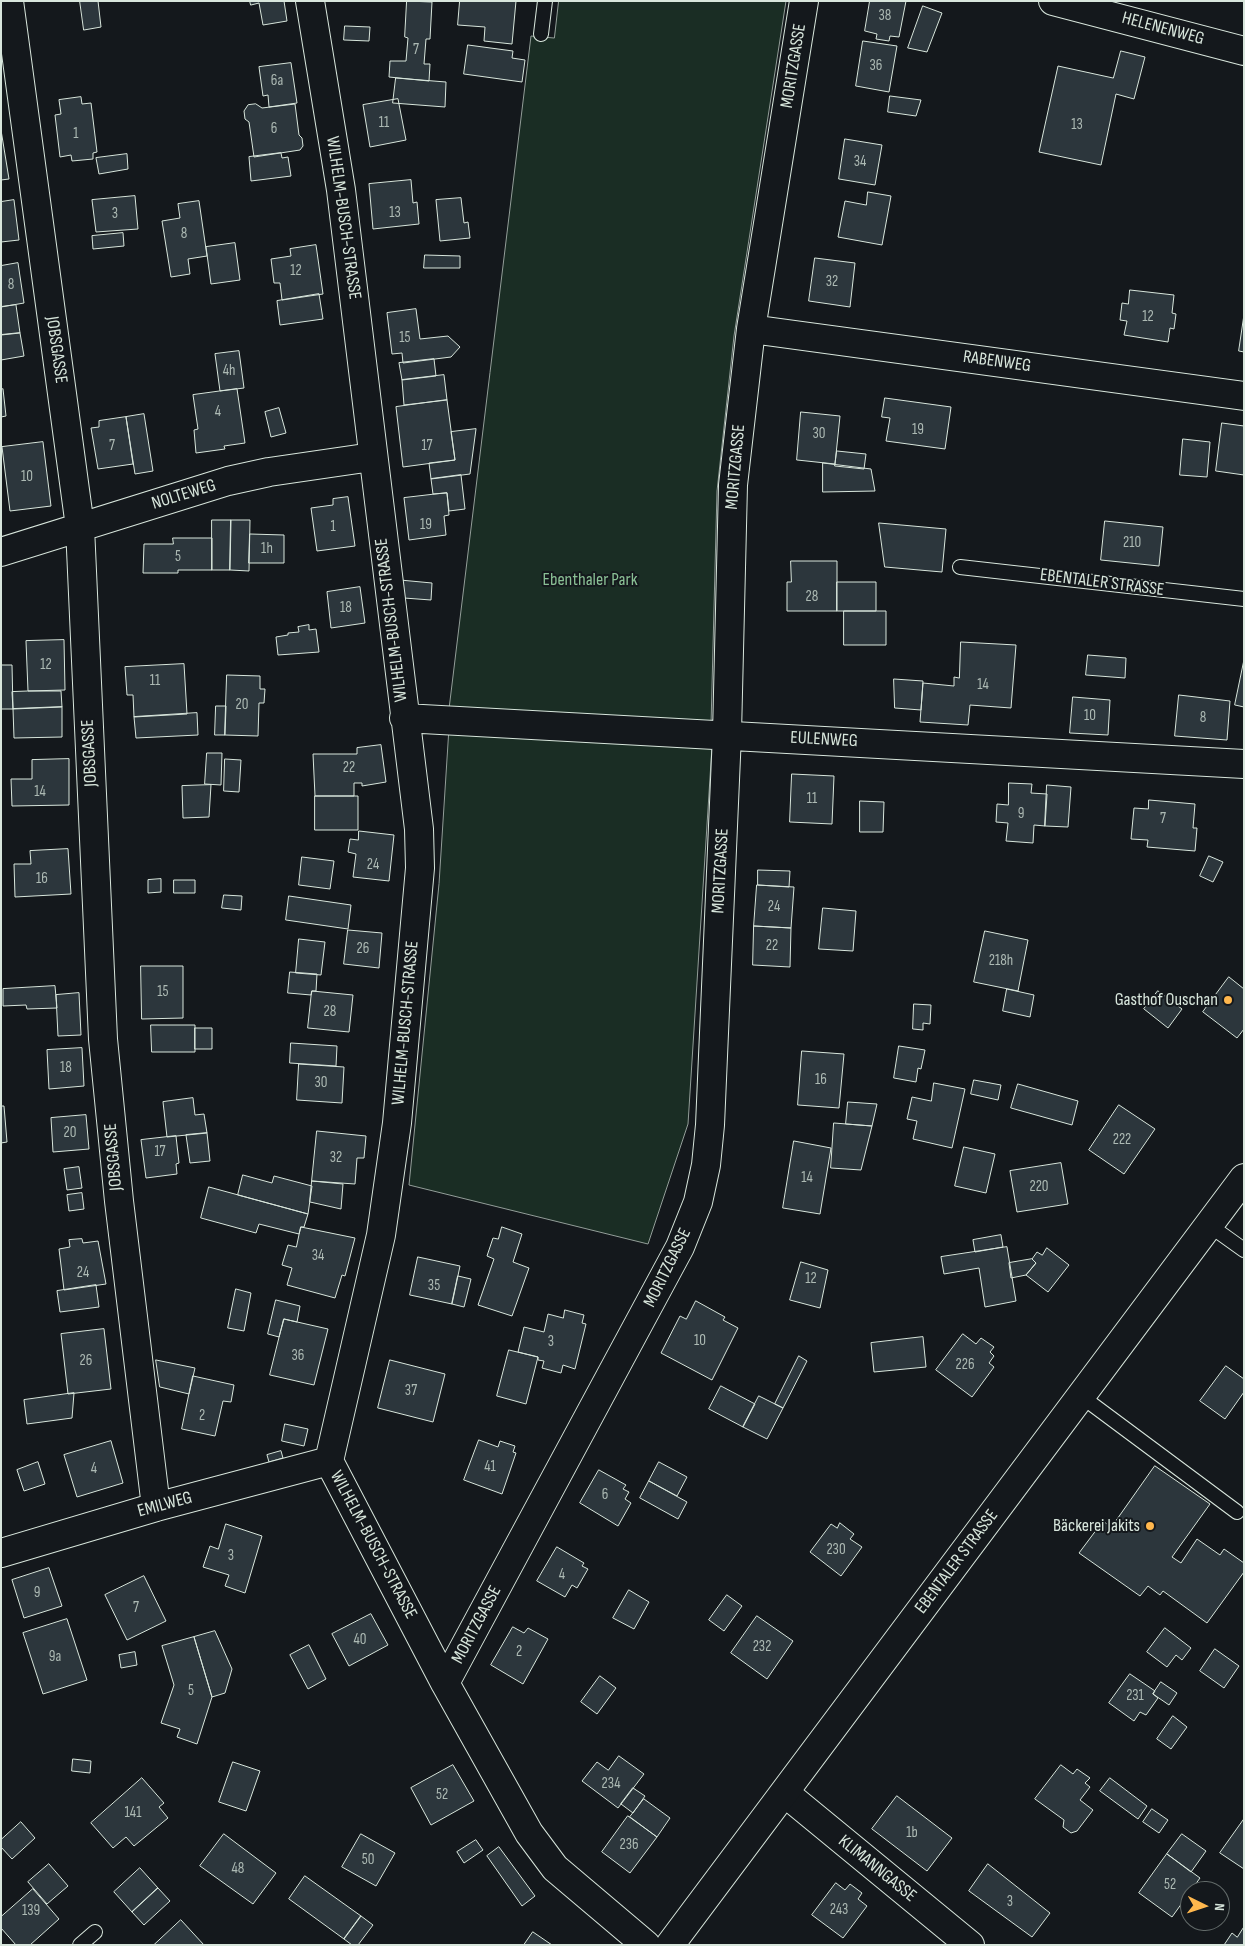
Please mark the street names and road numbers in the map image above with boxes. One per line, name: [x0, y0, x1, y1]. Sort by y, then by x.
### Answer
street label: HELENENWEG: [1119, 8, 1207, 50]
street label: MORITZGASSE: [777, 22, 811, 110]
street label: WILHELM-BUSCH-STRASSE: [321, 135, 365, 301]
street label: JOBSGASSE: [41, 315, 71, 385]
street label: RABENWEG: [962, 347, 1032, 377]
street label: MORITZGASSE: [722, 424, 750, 510]
street label: NOLTEWEG: [149, 475, 219, 515]
street label: WILHELM-BUSCH-STRASSE: [371, 537, 413, 703]
street label: EBENTALER STRASSE: [1039, 565, 1165, 601]
street label: JOBSGASSE: [77, 719, 103, 787]
street label: EULENWEG: [790, 727, 858, 753]
street label: MORITZGASSE: [708, 828, 734, 914]
street label: WILHELM-BUSCH-STRASSE: [388, 940, 424, 1106]
street label: JOBSGASSE: [100, 1122, 128, 1192]
street label: MORITZGASSE: [640, 1225, 696, 1311]
street label: WILHELM-BUSCH-STRASSE: [325, 1467, 421, 1623]
street label: EMILWEG: [135, 1487, 195, 1523]
street label: EBENTALER STRASSE: [911, 1506, 1003, 1618]
street label: MORITZGASSE: [447, 1582, 507, 1668]
street label: KLIMANNGASSE: [834, 1831, 920, 1907]

